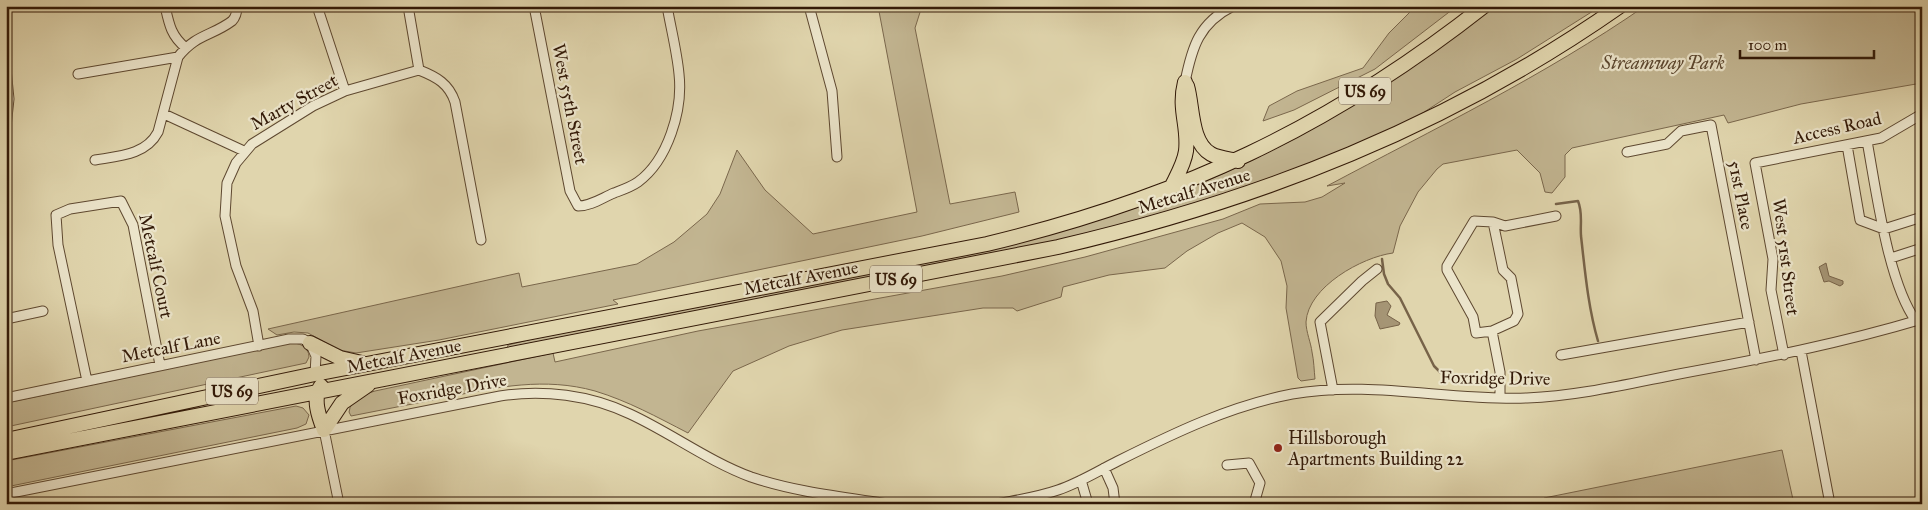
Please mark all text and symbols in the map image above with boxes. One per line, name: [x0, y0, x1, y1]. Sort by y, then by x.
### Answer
scale bar: [1740, 28, 1874, 60]
text: 100 m: [1748, 36, 1788, 54]
street label: West 55th Street: [548, 42, 593, 167]
park label: Streamway Park: [1601, 52, 1724, 74]
street label: Marty Street: [247, 69, 342, 135]
road number: US 69: [1339, 78, 1391, 104]
street label: Access Road: [1790, 107, 1883, 149]
street label: 51st Place: [1724, 158, 1758, 232]
street label: Metcalf Avenue: [1135, 163, 1253, 219]
street label: West 51st Street: [1768, 197, 1804, 317]
street label: Metcalf Court: [134, 212, 178, 321]
street label: Metcalf Avenue: [742, 256, 860, 300]
road number: US 69: [870, 266, 922, 292]
street label: Metcalf Lane: [120, 327, 222, 367]
street label: Metcalf Avenue: [345, 334, 463, 378]
street label: Foxridge Drive: [1440, 366, 1550, 391]
street label: Foxridge Drive: [396, 369, 508, 410]
road number: US 69: [206, 378, 258, 404]
place label: Hillsborough Apartments Building 22: [1287, 427, 1464, 471]
marker: Hillsborough Apartments Building 22: [1272, 442, 1284, 454]

